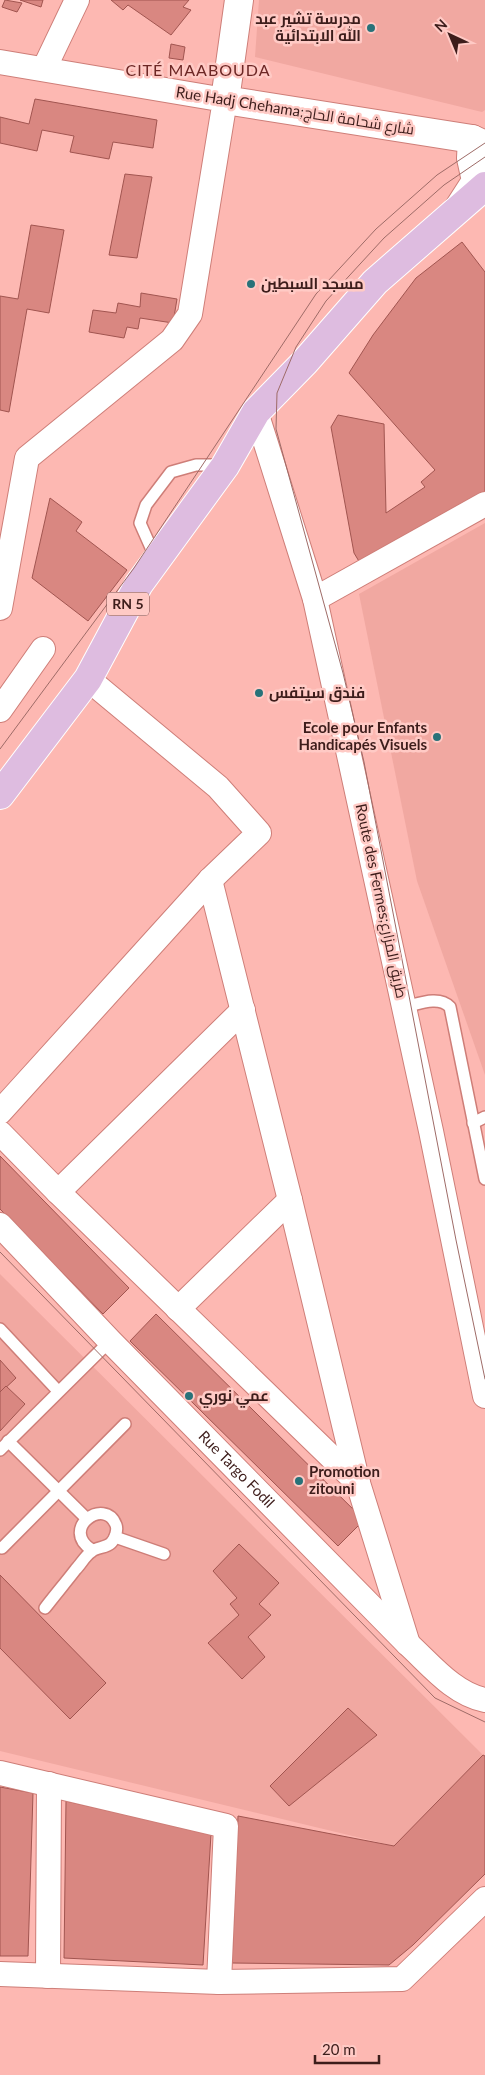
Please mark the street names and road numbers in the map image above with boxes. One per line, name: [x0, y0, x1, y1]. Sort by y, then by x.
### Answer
street label: Rue Hadj Chehama;شارع شحامة الحاج: [174, 82, 416, 141]
road number: RN 5: [107, 592, 149, 616]
street label: Route des Fermes;طريق المزارع: [350, 802, 411, 1000]
street label: Rue Targo Fodil: [195, 1427, 279, 1511]

